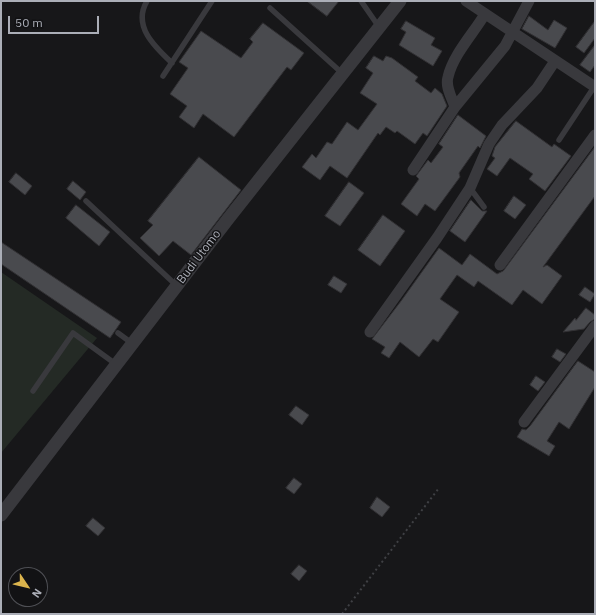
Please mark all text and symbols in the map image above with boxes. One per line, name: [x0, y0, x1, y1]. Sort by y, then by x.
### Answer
scale bar: [10, 8, 101, 34]
text: 50 m: [15, 15, 43, 30]
street label: Budi Utomo: [174, 227, 224, 287]
north arrow: [8, 567, 48, 607]
text: N: [29, 586, 45, 601]

